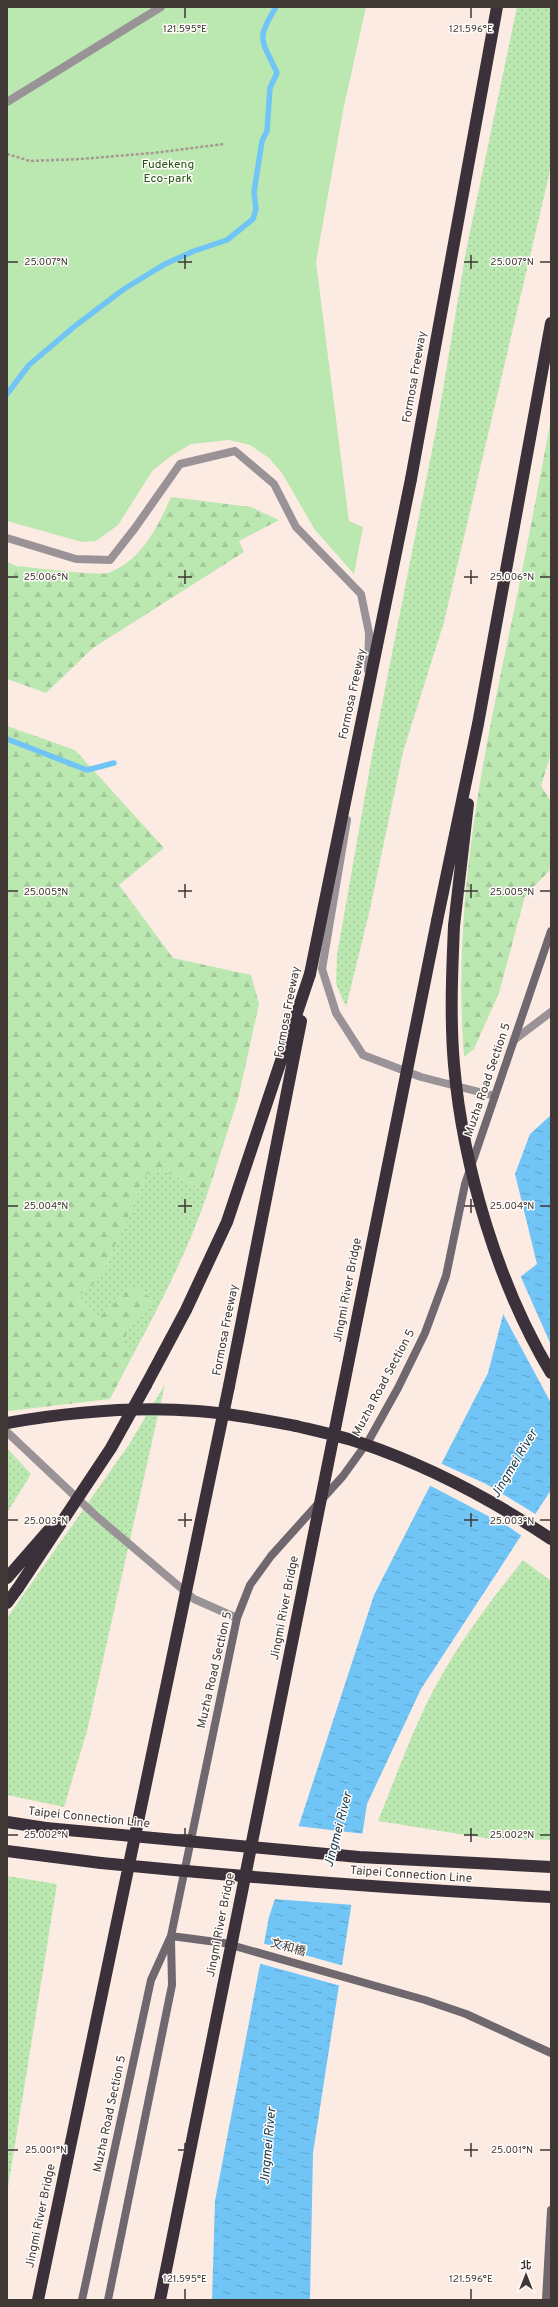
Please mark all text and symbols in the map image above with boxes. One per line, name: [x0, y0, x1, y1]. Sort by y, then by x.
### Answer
text: 121.595°E: [163, 23, 207, 36]
text: 121.596°E: [449, 23, 493, 36]
park label: Fudekeng Eco-park: [142, 157, 194, 187]
text: 25.007°N: [24, 256, 68, 269]
text: 25.007°N: [490, 256, 534, 269]
street label: Formosa Freeway: [399, 330, 431, 424]
text: 25.006°N: [24, 571, 68, 584]
text: 25.006°N: [490, 571, 534, 584]
street label: Formosa Freeway: [336, 647, 370, 741]
text: 25.005°N: [24, 886, 68, 899]
text: 25.005°N: [490, 886, 534, 899]
street label: Formosa Freeway: [271, 965, 305, 1059]
street label: Muzha Road Section 5: [461, 1021, 515, 1139]
text: 25.004°N: [24, 1200, 68, 1213]
text: 25.004°N: [490, 1200, 534, 1213]
street label: Jingmi River Bridge: [330, 1236, 366, 1344]
street label: Formosa Freeway: [209, 1283, 243, 1377]
street label: Muzha Road Section 5: [349, 1326, 419, 1440]
water label: Jingmei River: [488, 1426, 542, 1501]
text: 25.003°N: [24, 1515, 68, 1528]
text: 25.003°N: [490, 1515, 534, 1528]
street label: Jingmi River Bridge: [267, 1554, 303, 1662]
street label: Muzha Road Section 5: [194, 1610, 236, 1730]
water label: Jingmei River: [321, 1790, 357, 1869]
street label: Taipei Connection Line: [27, 1804, 151, 1832]
text: 25.002°N: [24, 1829, 68, 1842]
text: 25.002°N: [490, 1829, 534, 1842]
street label: Taipei Connection Line: [349, 1863, 473, 1887]
street label: Jingmi River Bridge: [203, 1871, 239, 1979]
street label: 文和橋: [268, 1935, 308, 1961]
street label: Muzha Road Section 5: [90, 2054, 130, 2174]
water label: Jingmei River: [258, 2106, 280, 2185]
text: 25.001°N: [25, 2144, 67, 2157]
text: 25.001°N: [491, 2144, 533, 2157]
street label: Jingmi River Bridge: [22, 2162, 60, 2270]
north arrow: [506, 2255, 546, 2295]
text: 北: [521, 2259, 532, 2273]
text: 121.595°E: [163, 2273, 207, 2286]
text: 121.596°E: [449, 2273, 493, 2286]

